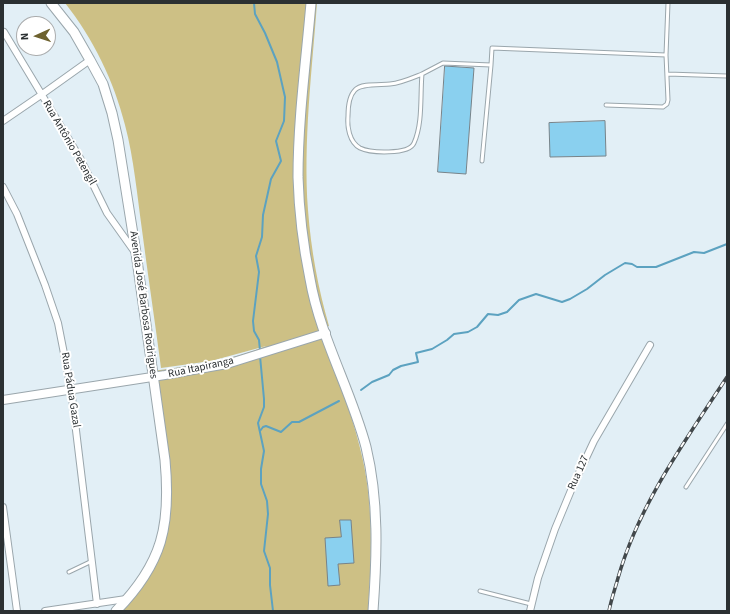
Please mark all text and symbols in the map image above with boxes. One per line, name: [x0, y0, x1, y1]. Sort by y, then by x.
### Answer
north arrow: [16, 16, 56, 56]
text: N: [17, 33, 32, 41]
street label: Rua Antônio Petengil: [39, 98, 99, 188]
street label: Avenida José Barbosa Rodrigues: [126, 230, 160, 380]
street label: Rua Pádua Gazal: [58, 351, 82, 429]
street label: Rua Itapiranga: [167, 355, 235, 381]
street label: Rua 127: [566, 454, 592, 492]

